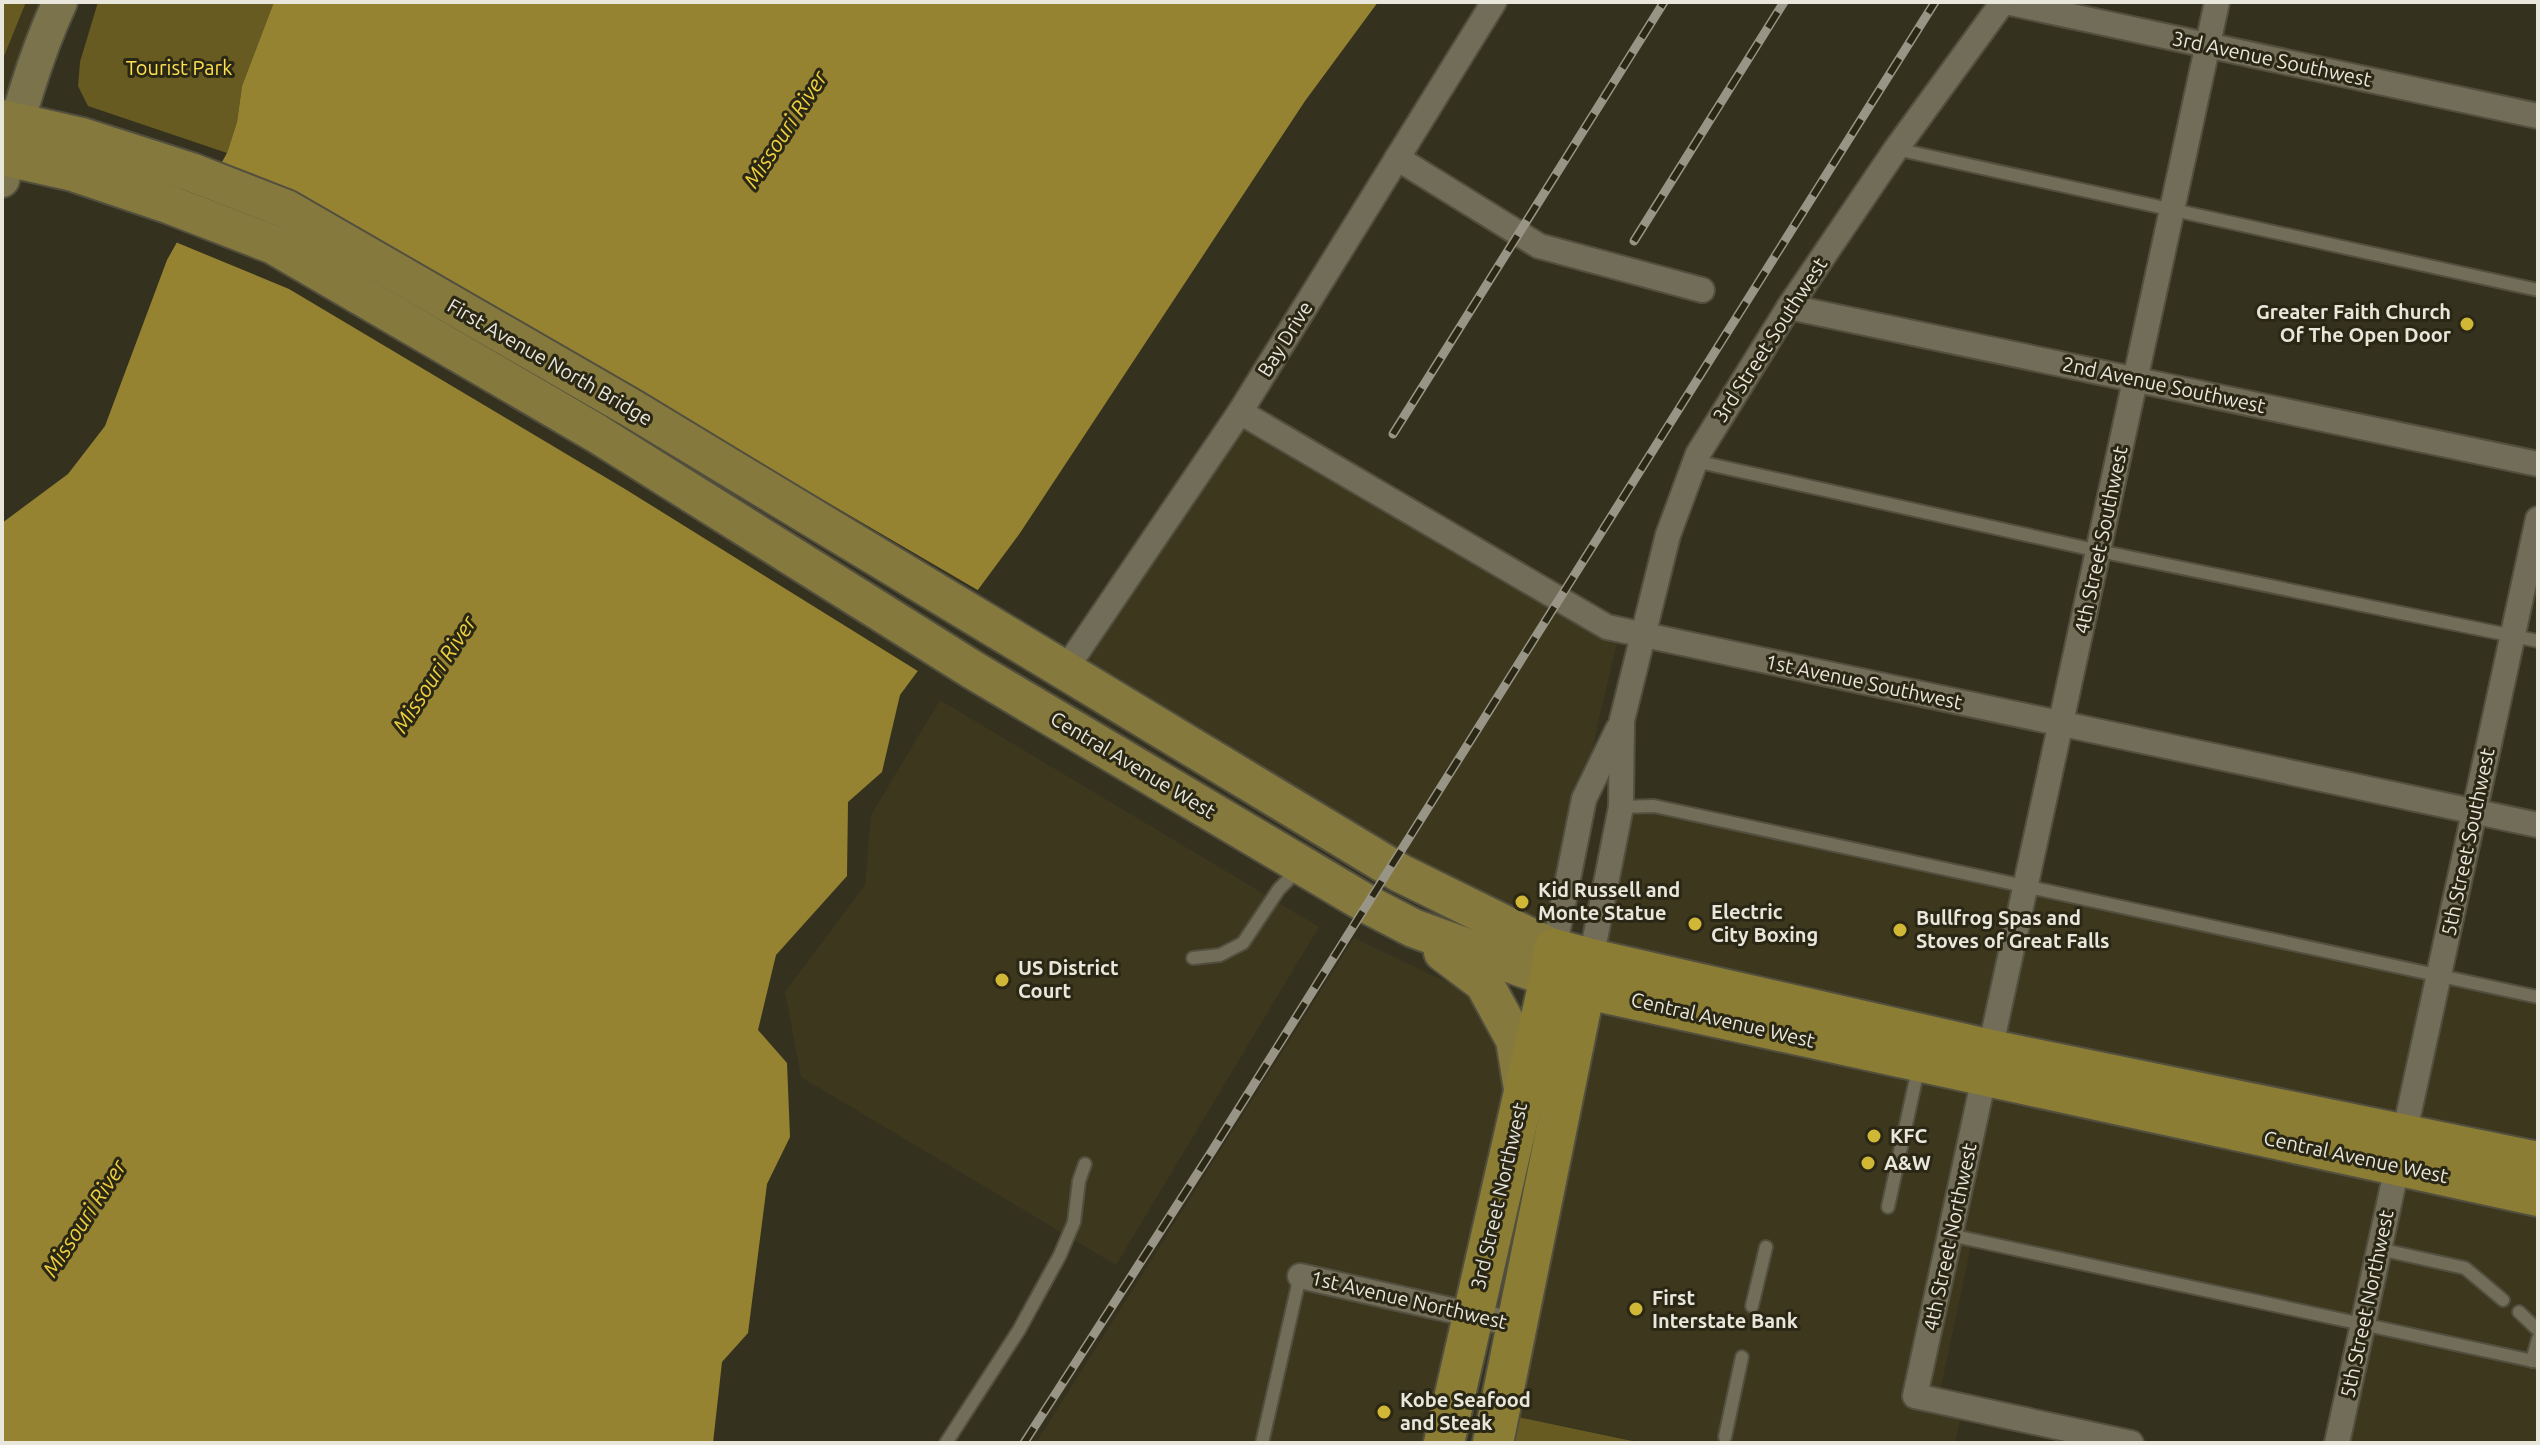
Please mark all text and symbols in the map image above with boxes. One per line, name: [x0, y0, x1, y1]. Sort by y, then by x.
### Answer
street label: 3rd Avenue Southwest: [2170, 26, 2374, 91]
park label: Tourist Park: [126, 56, 232, 79]
water label: Missouri River: [738, 65, 832, 192]
street label: 3rd Street Southwest: [1708, 253, 1831, 426]
street label: First Avenue North Bridge: [444, 293, 657, 430]
street label: Bay Drive: [1252, 297, 1317, 381]
place label: Greater Faith Church Of The Open Door: [2256, 300, 2452, 346]
marker: Greater Faith Church Of The Open Door: [2458, 315, 2476, 333]
street label: 2nd Avenue Southwest: [2061, 352, 2268, 417]
street label: 4th Street Southwest: [2069, 444, 2132, 636]
water label: Missouri River: [387, 610, 481, 737]
street label: 1st Avenue Southwest: [1764, 649, 1965, 714]
street label: Central Avenue West: [1047, 706, 1220, 823]
street label: 5th Street Southwest: [2436, 746, 2499, 938]
place label: Kid Russell and Monte Statue: [1538, 878, 1680, 924]
marker: Kid Russell and Monte Statue: [1513, 893, 1531, 911]
place label: Electric City Boxing: [1711, 900, 1818, 946]
place label: Bullfrog Spas and Stoves of Great Falls: [1916, 906, 2109, 952]
marker: Electric City Boxing: [1686, 915, 1704, 933]
marker: Bullfrog Spas and Stoves of Great Falls: [1891, 921, 1909, 939]
place label: US District Court: [1018, 956, 1119, 1002]
marker: US District Court: [993, 971, 1011, 989]
street label: Central Avenue West: [1629, 987, 1817, 1052]
street label: 3rd Street Northwest: [1466, 1100, 1531, 1292]
place label: KFC: [1890, 1124, 1927, 1147]
street label: Central Avenue West: [2262, 1126, 2451, 1187]
marker: KFC: [1865, 1127, 1883, 1145]
street label: 4th Street Northwest: [1918, 1141, 1981, 1333]
place label: A&W: [1884, 1151, 1931, 1174]
water label: Missouri River: [37, 1154, 131, 1281]
marker: A&W: [1859, 1154, 1877, 1172]
street label: 5th Street Northwest: [2335, 1208, 2398, 1400]
street label: 1st Avenue Northwest: [1309, 1266, 1509, 1333]
place label: First Interstate Bank: [1652, 1286, 1798, 1332]
marker: First Interstate Bank: [1627, 1300, 1645, 1318]
place label: Kobe Seafood and Steak: [1400, 1388, 1531, 1434]
marker: Kobe Seafood and Steak: [1375, 1403, 1393, 1421]

